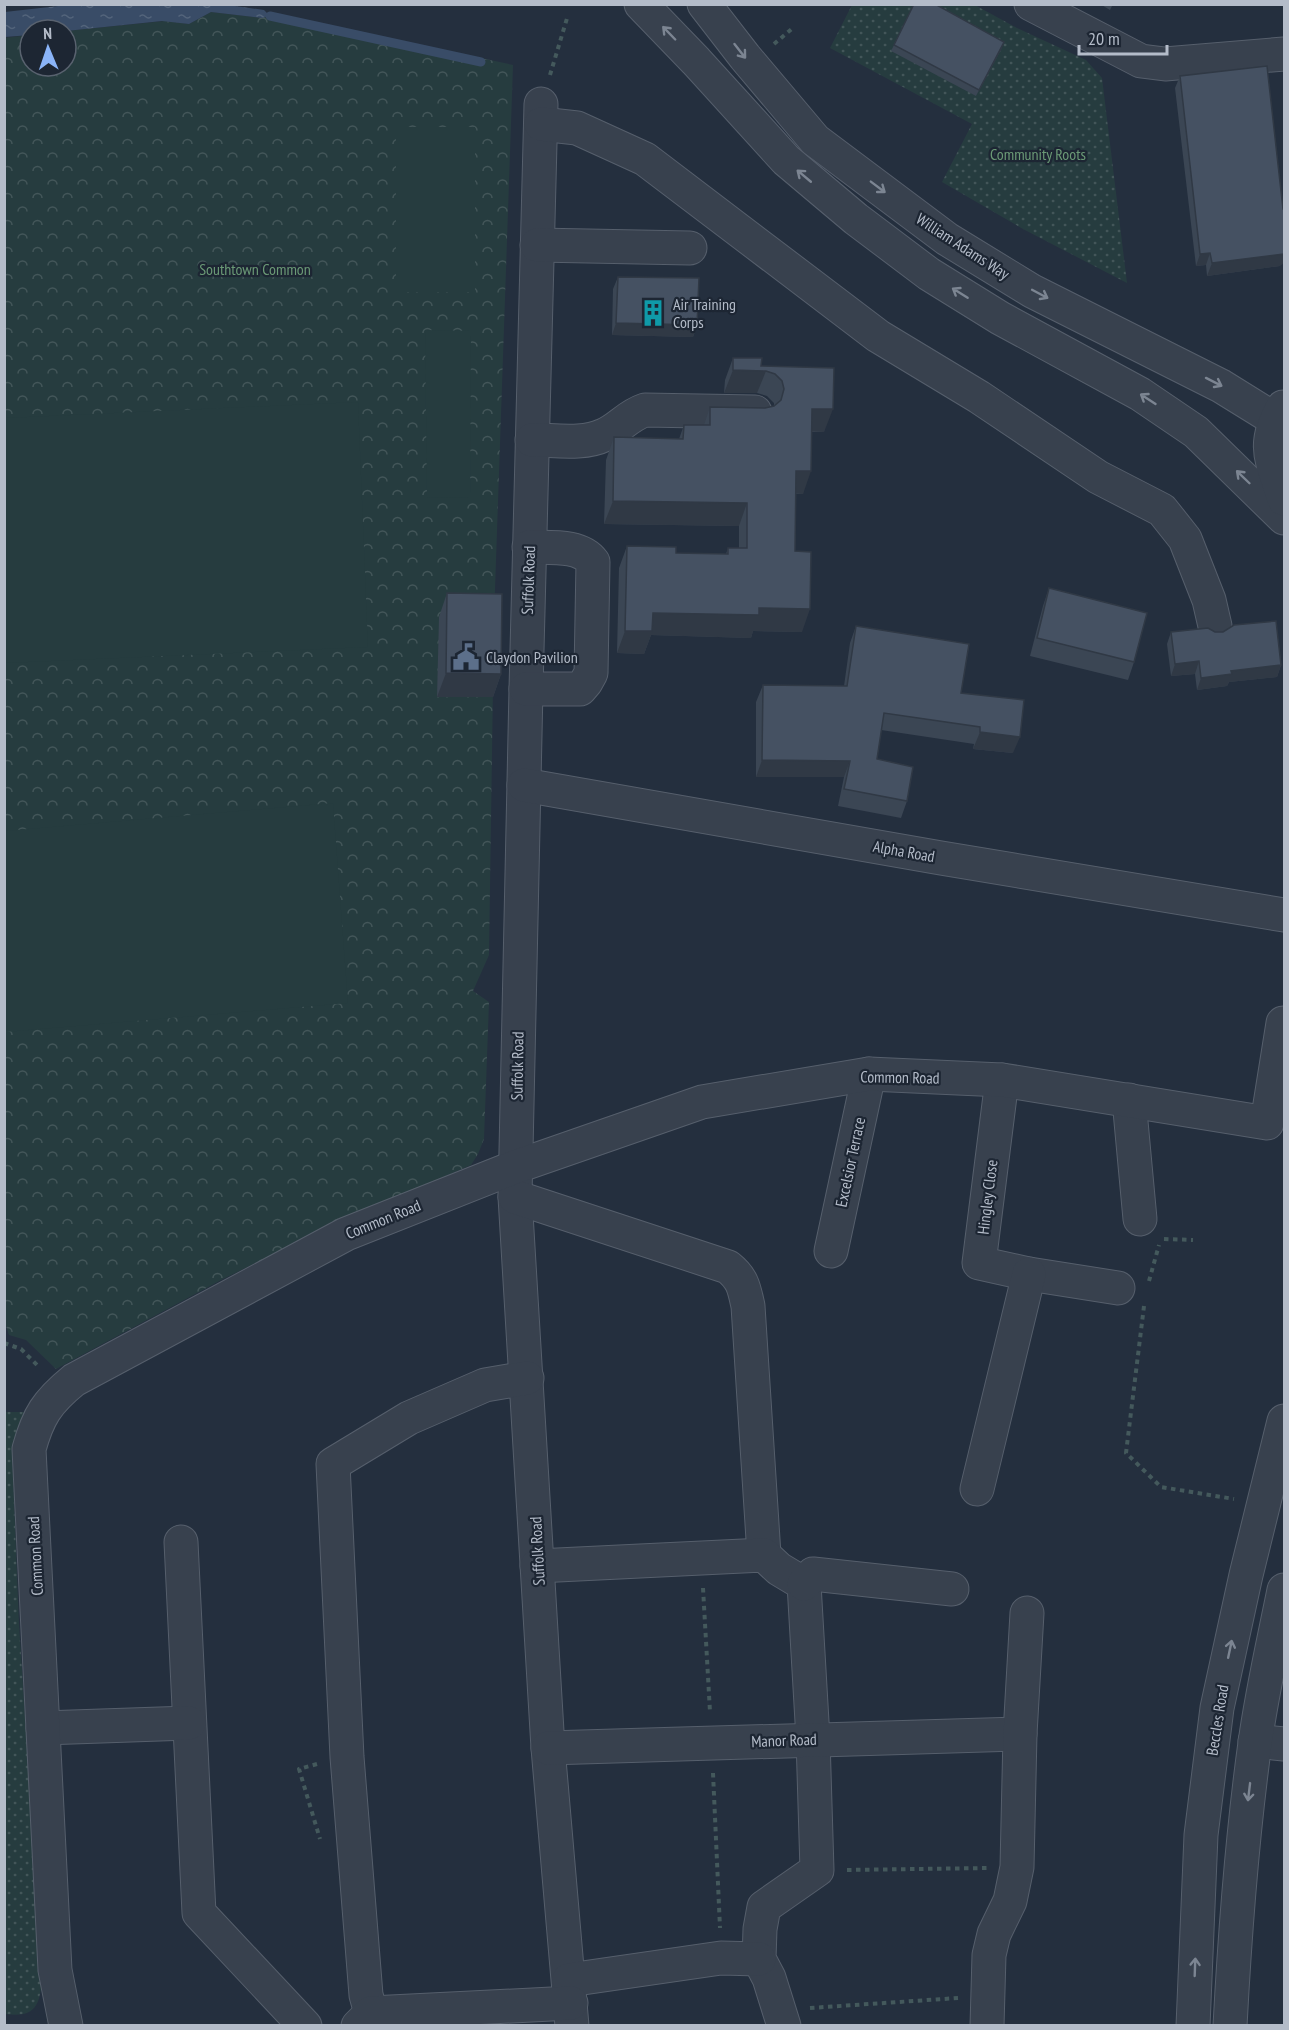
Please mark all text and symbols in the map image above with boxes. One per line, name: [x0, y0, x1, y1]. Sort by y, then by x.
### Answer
north arrow: [18, 18, 78, 78]
scale bar: [1079, 18, 1168, 56]
text: N: [43, 23, 52, 43]
one-way arrow: [662, 25, 676, 40]
text: 20 m: [1088, 27, 1120, 50]
one-way arrow: [733, 42, 746, 58]
park label: Community Roots: [990, 144, 1086, 164]
one-way arrow: [796, 169, 812, 182]
one-way arrow: [869, 180, 885, 193]
street label: William Adams Way: [913, 208, 1013, 284]
park label: Southtown Common: [199, 259, 311, 279]
one-way arrow: [952, 287, 968, 299]
one-way arrow: [1030, 289, 1048, 301]
place label: Air Training Corps: [673, 294, 736, 332]
building icon: Air Training Corps: [638, 298, 668, 328]
one-way arrow: [1205, 376, 1222, 388]
one-way arrow: [1139, 393, 1156, 406]
one-way arrow: [1235, 469, 1250, 484]
street label: Suffolk Road: [517, 545, 539, 615]
public building icon: Claydon Pavilion: [451, 642, 481, 672]
place label: Claydon Pavilion: [486, 647, 578, 667]
street label: Alpha Road: [872, 836, 937, 866]
street label: Suffolk Road: [506, 1031, 528, 1101]
street label: Common Road: [860, 1066, 940, 1088]
street label: Excelsior Terrace: [831, 1115, 869, 1209]
street label: Hingley Close: [973, 1159, 1001, 1235]
street label: Common Road: [343, 1195, 424, 1243]
street label: Common Road: [23, 1516, 47, 1596]
street label: Suffolk Road: [525, 1516, 549, 1586]
one-way arrow: [1225, 1639, 1236, 1659]
street label: Beccles Road: [1202, 1683, 1232, 1757]
street label: Manor Road: [751, 1729, 817, 1751]
one-way arrow: [1244, 1782, 1255, 1801]
one-way arrow: [1190, 1958, 1201, 1978]

